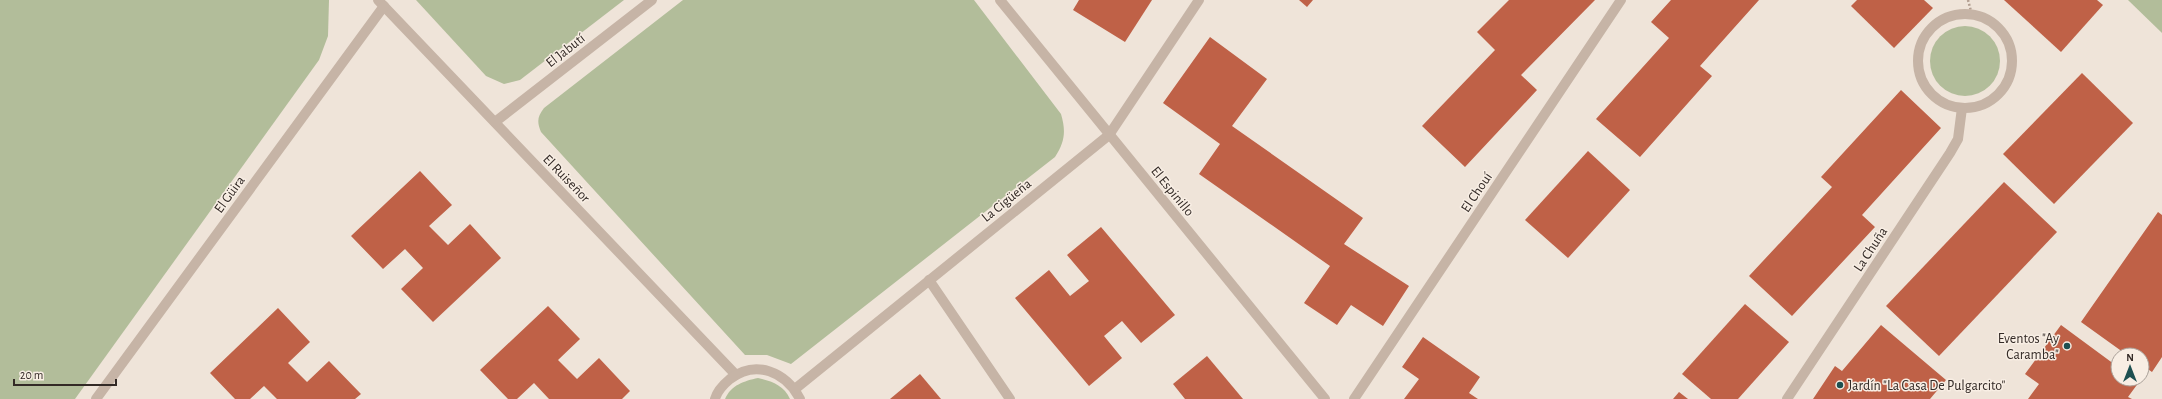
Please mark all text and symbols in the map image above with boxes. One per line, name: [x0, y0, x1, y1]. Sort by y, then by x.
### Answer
street label: El Jabutí: [543, 31, 588, 70]
street label: El Ruiseñor: [540, 152, 593, 206]
street label: El Espinillo: [1148, 164, 1196, 219]
street label: El Chouí: [1459, 170, 1495, 215]
street label: El Güira: [212, 173, 248, 216]
street label: La Cigüeña: [979, 176, 1035, 225]
street label: La Chuña: [1851, 224, 1891, 274]
place label: Eventos "Ay Caramba": [1998, 332, 2059, 362]
marker: Eventos "Ay Caramba": [2062, 341, 2072, 351]
north arrow: [2110, 347, 2150, 387]
text: N: [2126, 352, 2134, 363]
scale bar: [14, 361, 116, 387]
text: 20 m: [20, 369, 43, 381]
place label: Jardín "La Casa De Pulgarcito": [1848, 379, 2005, 393]
marker: Jardín "La Casa De Pulgarcito": [1835, 380, 1845, 390]

